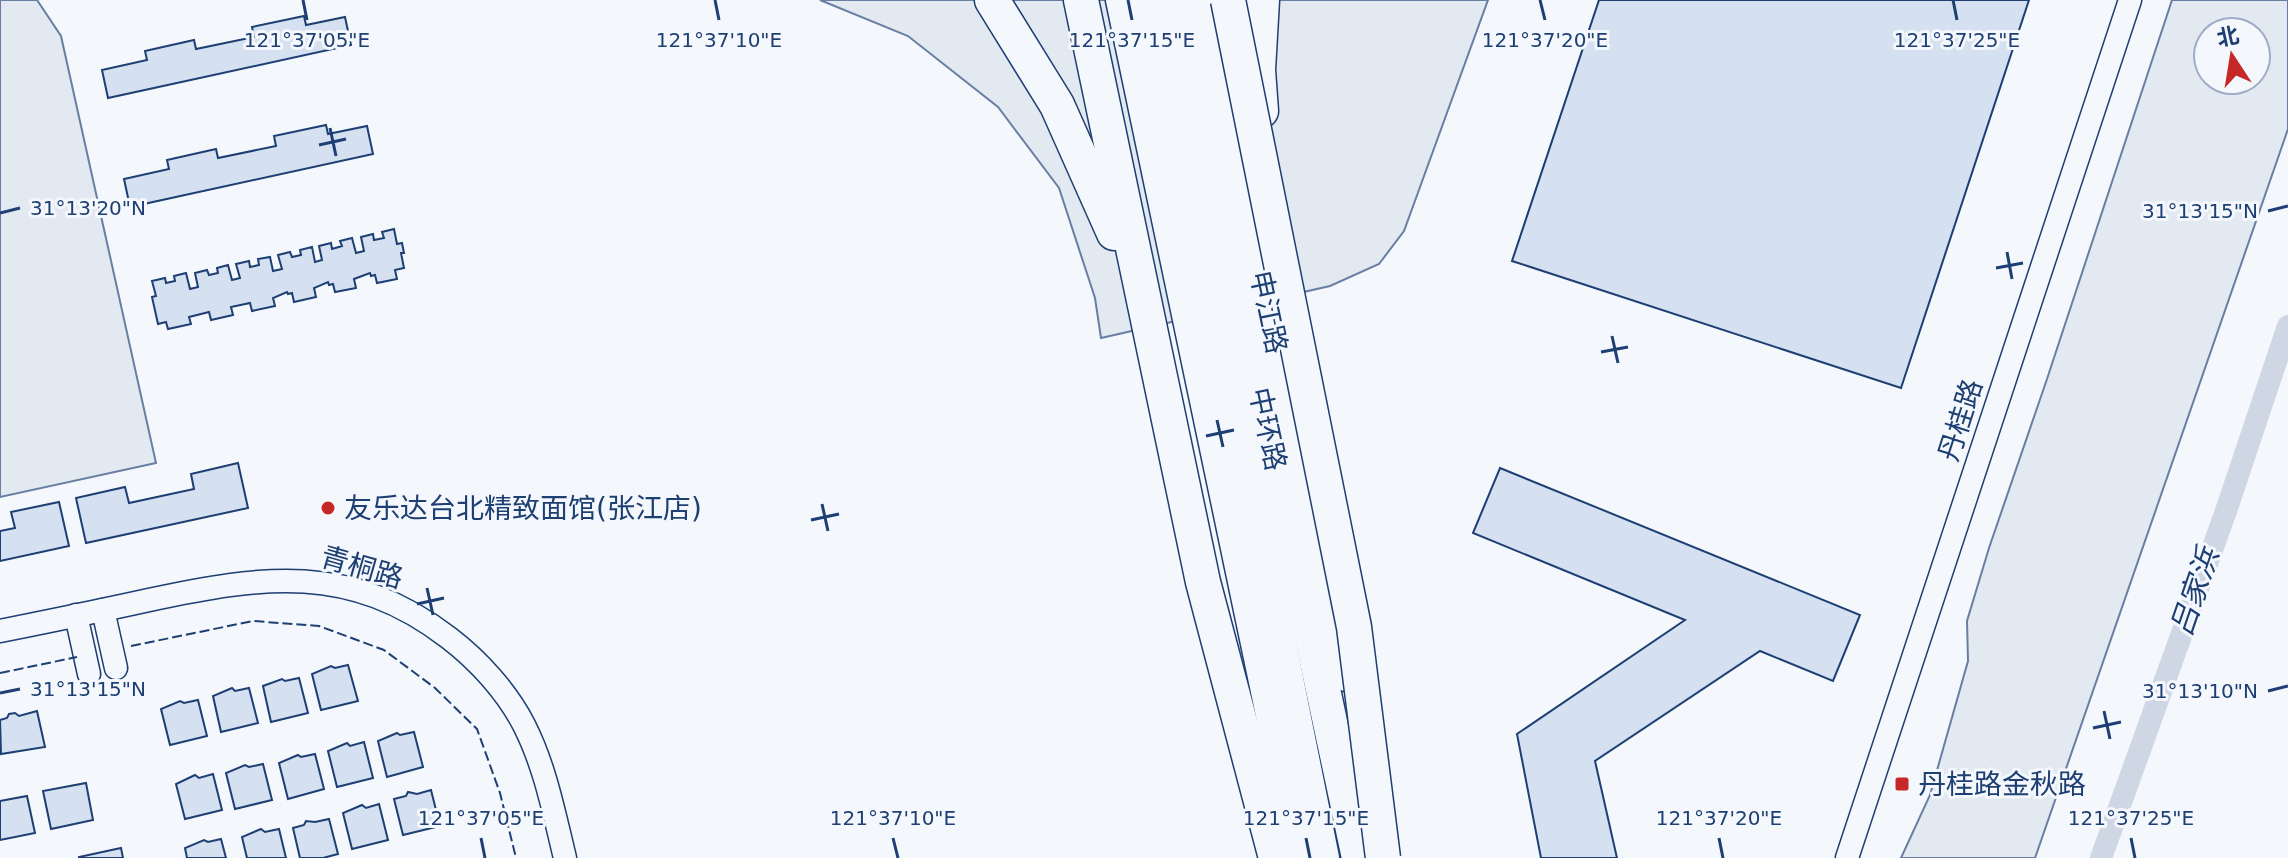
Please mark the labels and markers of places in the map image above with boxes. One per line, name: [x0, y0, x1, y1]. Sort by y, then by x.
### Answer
place label: 友乐达台北精致面馆(张江店): [344, 492, 702, 525]
marker: 友乐达台北精致面馆(张江店): [319, 499, 337, 517]
place label: 丹桂路金秋路: [1918, 768, 2086, 801]
marker: 丹桂路金秋路: [1893, 775, 1911, 793]

